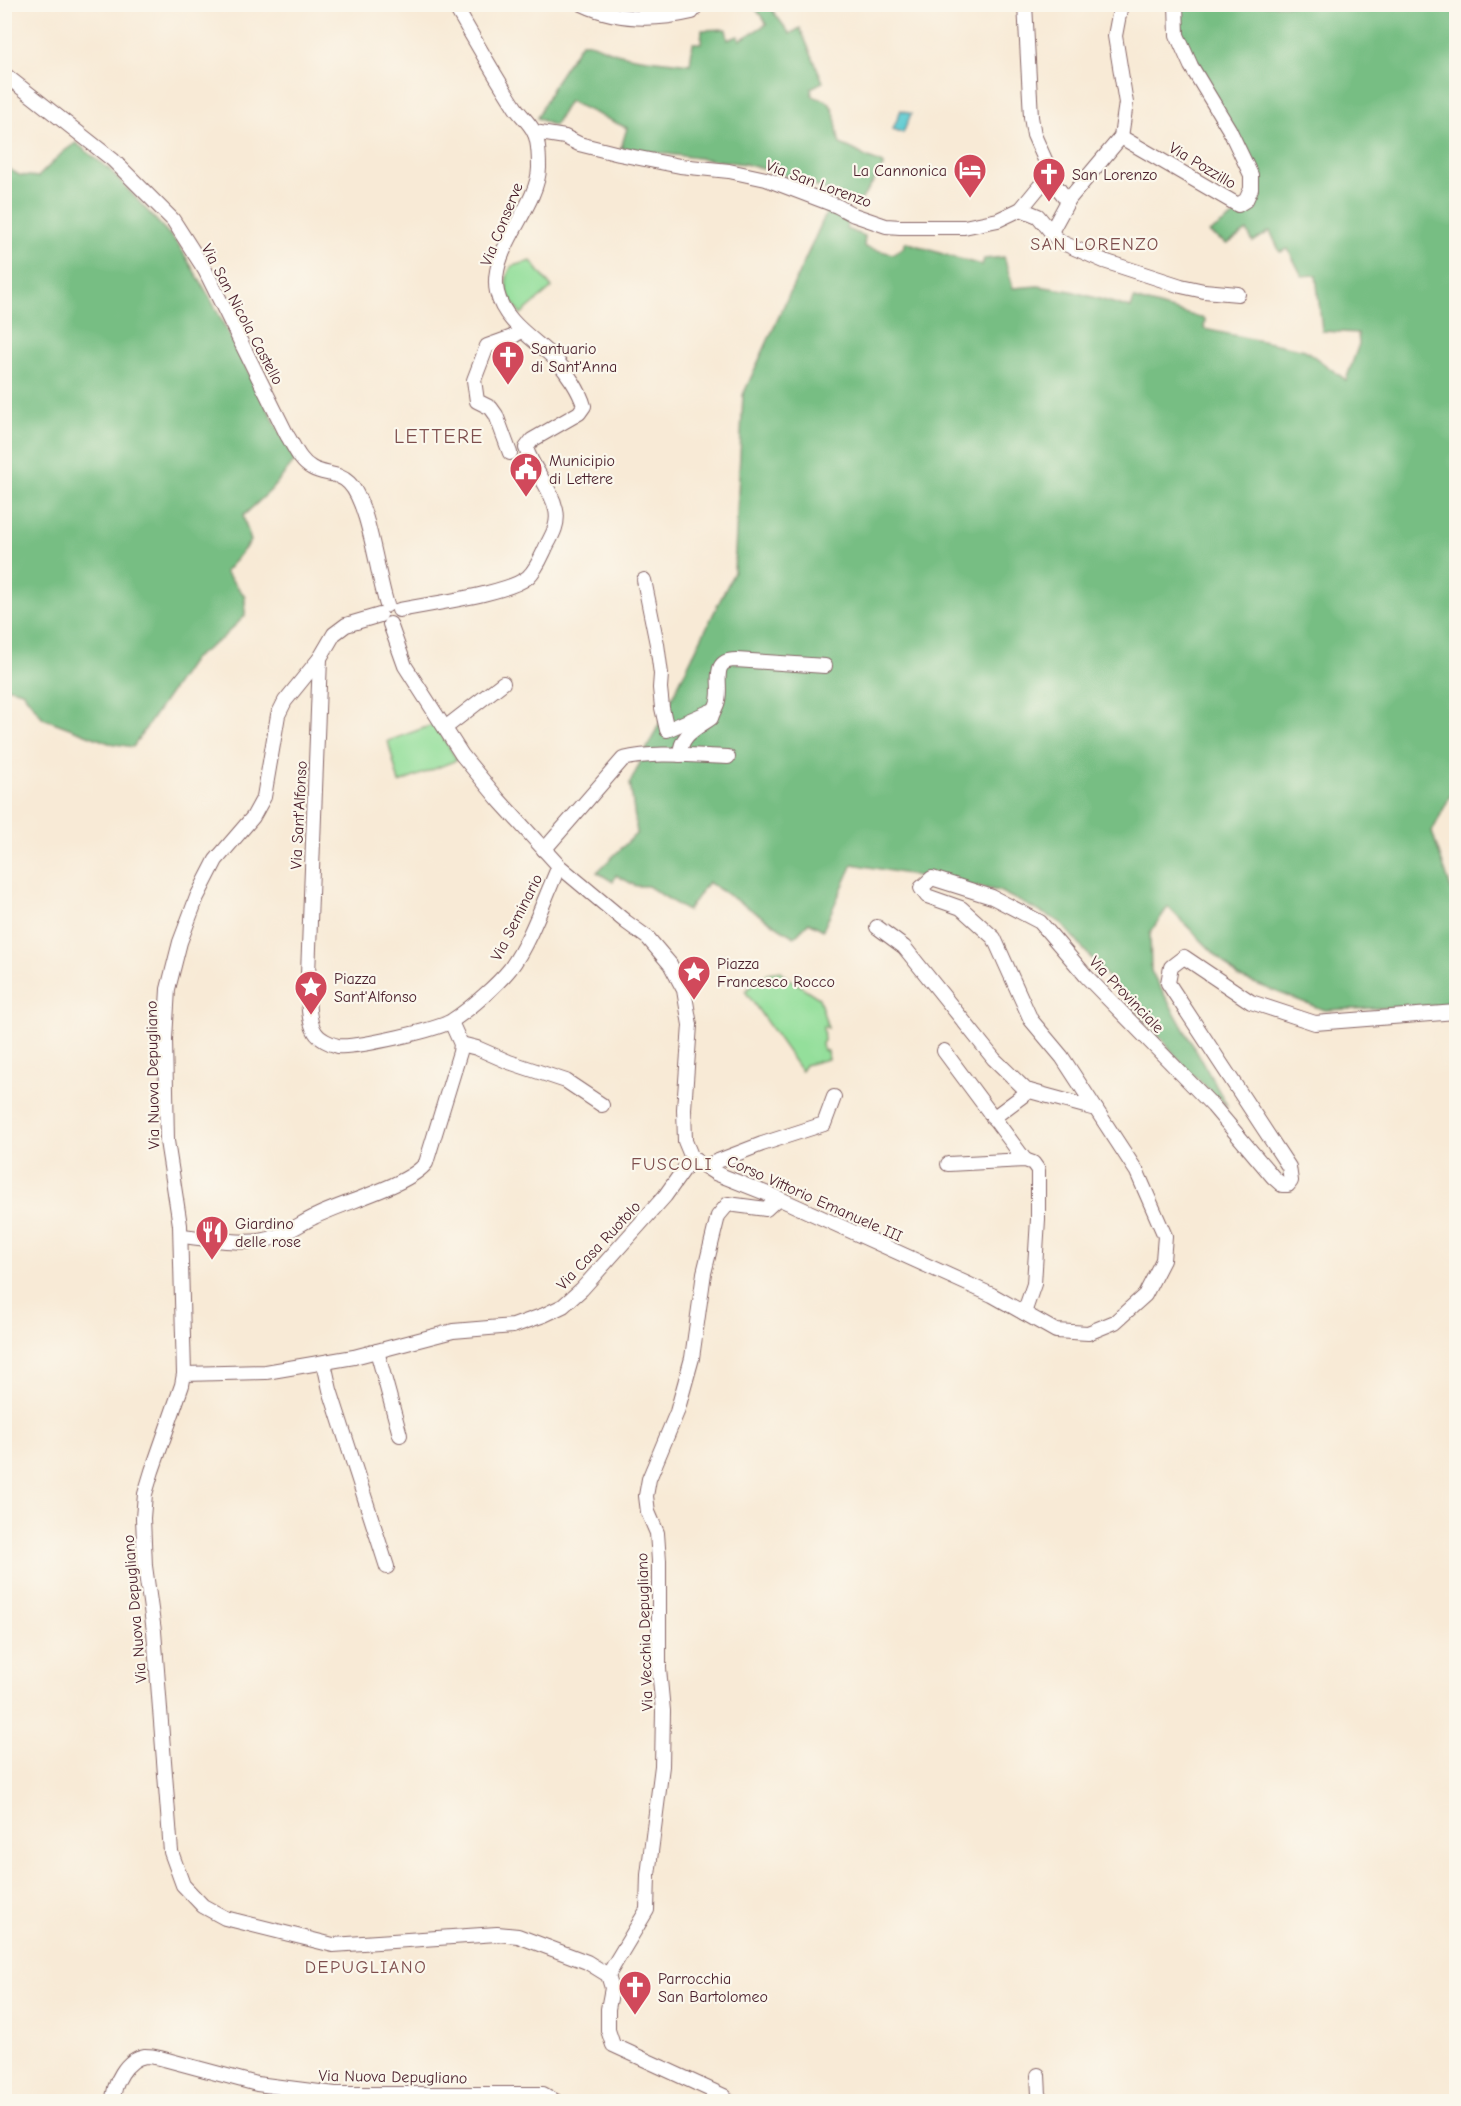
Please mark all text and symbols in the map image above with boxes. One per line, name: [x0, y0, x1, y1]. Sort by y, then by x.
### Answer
street label: Via Pozzillo: [1166, 139, 1239, 193]
hotel icon: La Cannonica: [952, 152, 988, 199]
street label: Via San Lorenzo: [763, 156, 874, 211]
church icon: San Lorenzo: [1031, 156, 1067, 203]
place label: La Cannonica: [853, 162, 947, 180]
place label: San Lorenzo: [1072, 166, 1157, 184]
street label: Via Conserve: [477, 180, 527, 269]
district label: SAN LORENZO: [1030, 234, 1160, 255]
street label: Via San Nicola Castello: [197, 241, 287, 388]
church icon: Santuario di Sant'Anna: [490, 339, 526, 386]
place label: Santuario di Sant'Anna: [531, 340, 617, 376]
district label: LETTERE: [394, 425, 484, 448]
public building icon: Municipio di Lettere: [508, 451, 544, 498]
place label: Municipio di Lettere: [549, 452, 615, 488]
street label: Via Sant'Alfonso: [287, 760, 311, 870]
street label: Via Seminario: [487, 871, 546, 964]
street label: Via Provinciale: [1085, 953, 1167, 1037]
place icon: Piazza Francesco Rocco: [676, 954, 712, 1001]
place label: Piazza Francesco Rocco: [717, 955, 835, 991]
place icon: Piazza Sant'Alfonso: [293, 969, 329, 1016]
place label: Piazza Sant'Alfonso: [334, 970, 417, 1006]
street label: Via Nuova Depugliano: [143, 1000, 163, 1149]
street label: Corso Vittorio Emanuele III: [724, 1152, 905, 1246]
district label: FUSCOLI: [631, 1154, 713, 1175]
street label: Via Casa Ruotolo: [553, 1198, 644, 1294]
restaurant icon: Giardino delle rose: [194, 1214, 230, 1261]
place label: Giardino delle rose: [235, 1215, 301, 1251]
street label: Via Nuova Depugliano: [120, 1534, 150, 1684]
street label: Via Vecchia Depugliano: [633, 1552, 657, 1712]
district label: DEPUGLIANO: [305, 1957, 427, 1978]
church icon: Parrocchia San Bartolomeo: [617, 1969, 653, 2016]
place label: Parrocchia San Bartolomeo: [658, 1970, 768, 2006]
street label: Via Nuova Depugliano: [318, 2067, 467, 2087]

